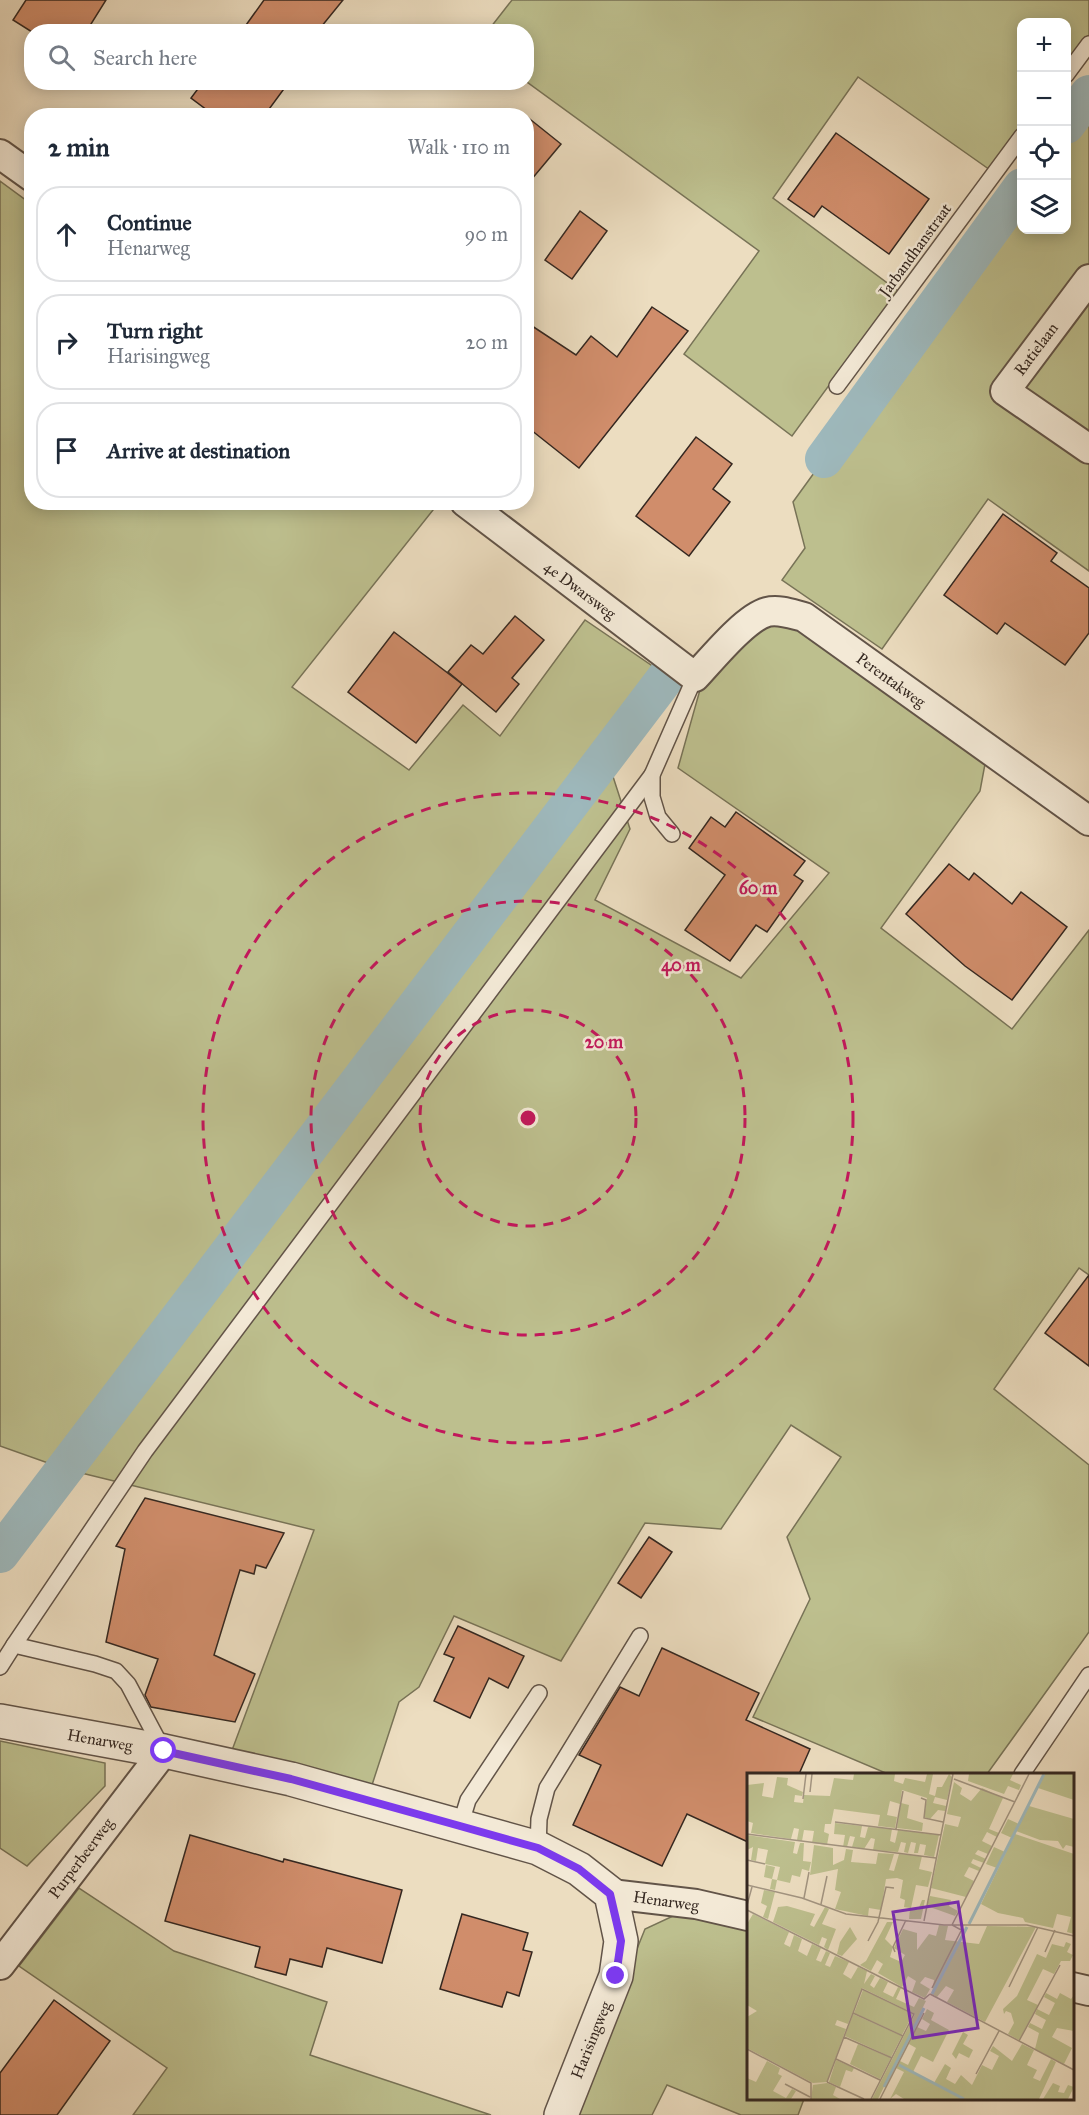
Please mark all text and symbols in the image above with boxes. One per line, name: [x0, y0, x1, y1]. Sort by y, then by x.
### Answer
map controls: [1017, 18, 1071, 234]
button: +: [1017, 18, 1071, 72]
search box: [24, 24, 534, 90]
icon: search: [45, 41, 78, 74]
text: Search here: [93, 44, 197, 71]
button: −: [1017, 72, 1071, 126]
button: locate: [1017, 126, 1071, 180]
text: 2 min: [48, 131, 109, 163]
text: Walk · 110 m: [407, 135, 510, 159]
button: layers: [1017, 180, 1071, 234]
street label: Jarbandhanstraat: [874, 199, 956, 303]
text: Continue: [107, 209, 192, 236]
icon: ahead: [50, 218, 83, 251]
text: 90 m: [465, 222, 508, 246]
text: Henarweg: [107, 236, 190, 260]
text: Turn right: [107, 317, 203, 344]
street label: Ratielaan: [1010, 319, 1062, 379]
icon: right: [50, 326, 83, 359]
text: 20 m: [465, 330, 508, 354]
text: Harisingweg: [107, 344, 210, 368]
icon: arrive: [50, 434, 83, 467]
text: Arrive at destination: [107, 437, 290, 464]
street label: 4e Dwarsweg: [540, 557, 620, 624]
street label: Perentakweg: [852, 649, 930, 713]
text: 60 m: [739, 877, 778, 899]
text: 40 m: [661, 954, 702, 977]
text: 20 m: [585, 1031, 624, 1053]
centre of rings: [518, 1108, 538, 1128]
street label: Henarweg: [66, 1725, 135, 1756]
route start: [150, 1737, 176, 1763]
inset map: [747, 1773, 1074, 2100]
street label: Purperbeerweg: [45, 1814, 119, 1903]
street label: Henarweg: [632, 1887, 701, 1916]
route end: [602, 1962, 628, 1988]
street label: Harisingweg: [567, 1998, 616, 2082]

